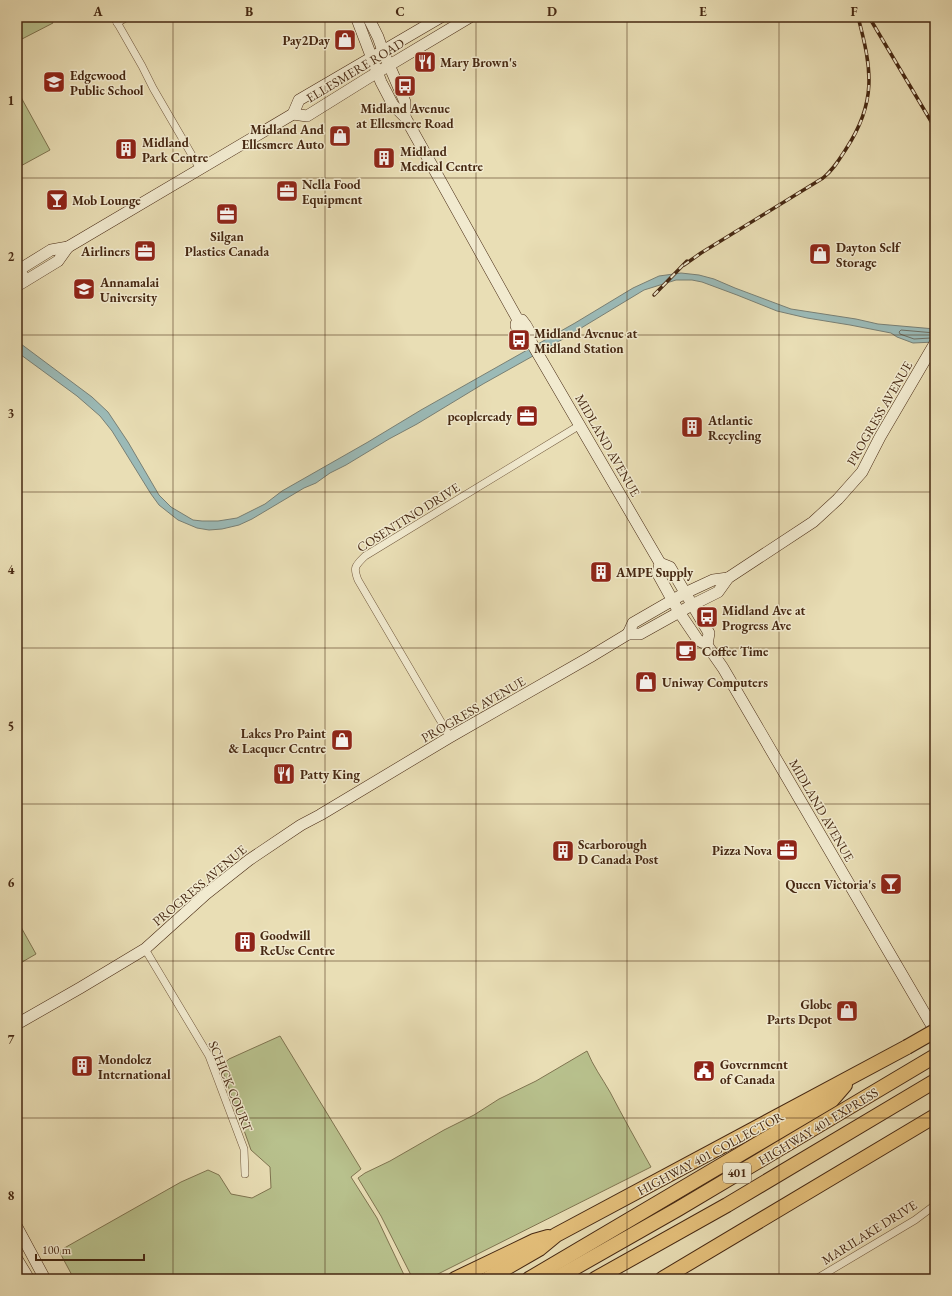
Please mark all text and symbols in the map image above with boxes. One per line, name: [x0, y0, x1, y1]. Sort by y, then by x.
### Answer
text: A: [92, 3, 103, 20]
text: B: [245, 3, 253, 20]
text: C: [395, 3, 405, 20]
text: D: [547, 3, 557, 20]
text: E: [699, 3, 707, 20]
text: F: [850, 3, 858, 20]
shop icon: Pay2Day: [332, 27, 358, 53]
place label: Pay2Day: [282, 32, 331, 49]
street label: ELLESMERE ROAD: [303, 34, 408, 106]
restaurant icon: Mary Brown's: [412, 49, 438, 75]
place label: Mary Brown's: [440, 54, 517, 71]
place label: Edgewood Public School: [70, 67, 144, 99]
school or university icon: Edgewood Public School: [41, 69, 67, 95]
bus stop icon: Midland Avenue at Ellesmere Road: [392, 73, 418, 99]
text: 1: [8, 92, 15, 109]
place label: Midland Avenue at Ellesmere Road: [356, 100, 454, 132]
place label: Midland And Ellesmere Auto: [242, 121, 325, 153]
shop icon: Midland And Ellesmere Auto: [327, 123, 353, 149]
place label: Midland Park Centre: [142, 134, 209, 166]
building icon: Midland Park Centre: [113, 136, 139, 162]
place label: Midland Medical Centre: [400, 143, 484, 175]
building icon: Midland Medical Centre: [371, 145, 397, 171]
place label: Nella Food Equipment: [302, 176, 363, 208]
office icon: Nella Food Equipment: [274, 178, 300, 204]
bar icon: Mob Lounge: [44, 187, 70, 213]
place label: Mob Lounge: [72, 192, 141, 209]
office icon: Silgan Plastics Canada: [214, 201, 240, 227]
place label: Silgan Plastics Canada: [185, 228, 270, 260]
office icon: Airliners: [132, 238, 158, 264]
place label: Dayton Self Storage: [836, 239, 902, 271]
shop icon: Dayton Self Storage: [807, 241, 833, 267]
place label: Airliners: [80, 243, 130, 260]
text: 2: [8, 248, 15, 265]
place label: Annamalai University: [99, 274, 159, 306]
school or university icon: Annamalai University: [71, 276, 97, 302]
place label: Midland Avenue at Midland Station: [534, 325, 638, 357]
bus stop icon: Midland Avenue at Midland Station: [506, 327, 532, 353]
street label: PROGRESS AVENUE: [843, 358, 916, 468]
street label: MIDLAND AVENUE: [571, 391, 644, 500]
office icon: peopleready: [514, 403, 540, 429]
text: 3: [8, 405, 15, 422]
place label: peopleready: [447, 408, 513, 425]
place label: Atlantic Recycling: [707, 412, 762, 444]
building icon: Atlantic Recycling: [679, 414, 705, 440]
street label: COSENTINO DRIVE: [354, 479, 463, 556]
building icon: AMPE Supply: [588, 559, 614, 585]
text: 4: [8, 561, 15, 578]
place label: AMPE Supply: [615, 564, 694, 581]
place label: Midland Ave at Progress Ave: [722, 602, 806, 634]
bus stop icon: Midland Ave at Progress Ave: [694, 604, 720, 630]
cafe icon: Coffee Time: [673, 638, 699, 664]
place label: Coffee Time: [702, 643, 769, 660]
shop icon: Uniway Computers: [633, 669, 659, 695]
street label: PROGRESS AVENUE: [418, 673, 528, 746]
place label: Uniway Computers: [662, 674, 768, 691]
text: 5: [8, 718, 14, 735]
place label: Lakes Pro Paint & Lacquer Centre: [229, 725, 327, 757]
shop icon: Lakes Pro Paint & Lacquer Centre: [329, 727, 355, 753]
street label: MIDLAND AVENUE: [785, 756, 858, 865]
restaurant icon: Patty King: [271, 761, 297, 787]
place label: Patty King: [300, 766, 360, 783]
place label: Scarborough D Canada Post: [578, 836, 659, 868]
office icon: Pizza Nova: [774, 837, 800, 863]
building icon: Scarborough D Canada Post: [550, 838, 576, 864]
street label: PROGRESS AVENUE: [149, 841, 250, 930]
place label: Pizza Nova: [712, 842, 772, 859]
bar icon: Queen Victoria's: [878, 871, 904, 897]
text: 6: [8, 874, 15, 891]
place label: Queen Victoria's: [786, 876, 876, 893]
place label: Goodwill ReUse Centre: [260, 927, 336, 959]
building icon: Goodwill ReUse Centre: [232, 929, 258, 955]
place label: Globe Parts Depot: [767, 996, 833, 1028]
shop icon: Globe Parts Depot: [834, 998, 860, 1024]
text: 7: [8, 1031, 15, 1048]
street label: SCHICK COURT: [205, 1038, 257, 1134]
place label: Mondolez International: [98, 1051, 171, 1083]
building icon: Mondolez International: [69, 1053, 95, 1079]
place label: Government of Canada: [720, 1056, 788, 1088]
public building icon: Government of Canada: [691, 1058, 717, 1084]
street label: HIGHWAY 401 EXPRESS: [755, 1084, 881, 1169]
street label: HIGHWAY 401 COLLECTOR: [634, 1108, 786, 1198]
road number: 401: [723, 1163, 751, 1183]
text: 8: [8, 1187, 15, 1204]
street label: MARILAKE DRIVE: [818, 1196, 920, 1269]
scale bar: [36, 1236, 144, 1262]
text: 100 m: [42, 1242, 72, 1258]

